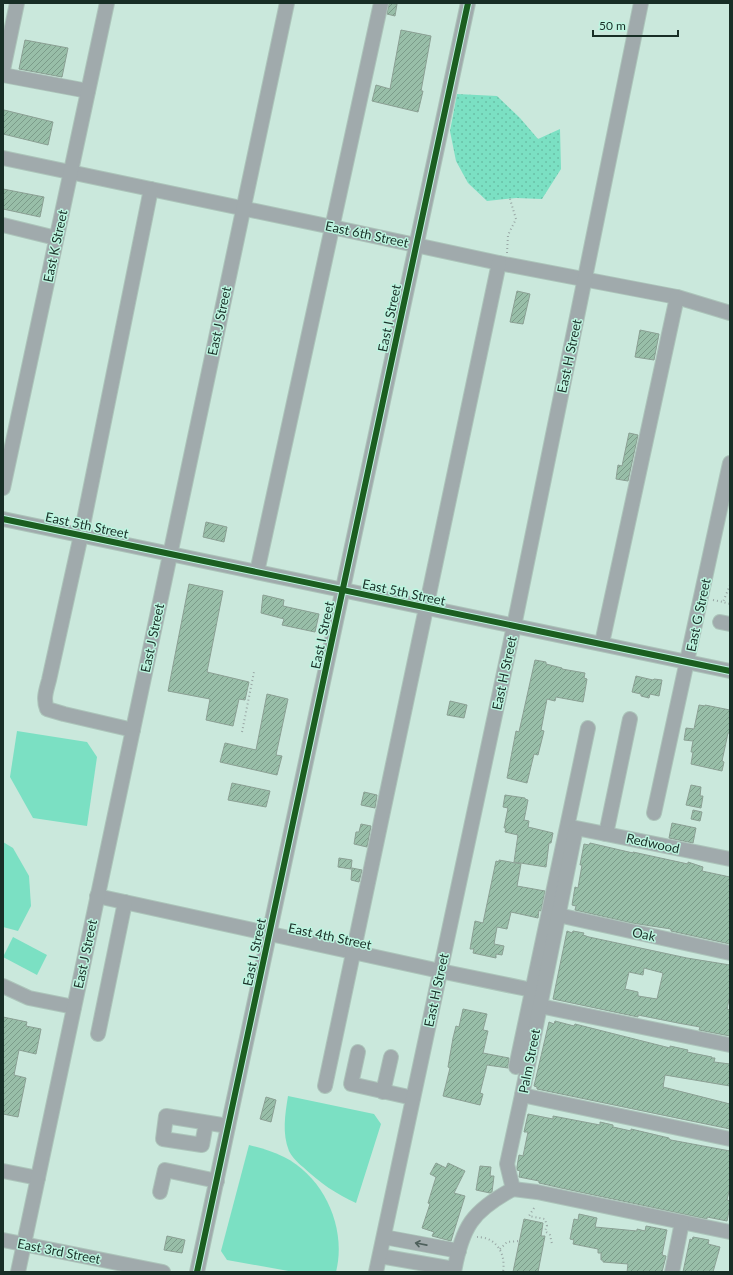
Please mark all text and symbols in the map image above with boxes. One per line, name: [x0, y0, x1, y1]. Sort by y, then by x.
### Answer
scale bar: [593, 12, 678, 38]
text: 50 m: [599, 18, 626, 33]
street label: East K Street: [40, 208, 71, 284]
street label: East 6th Street: [324, 217, 410, 251]
street label: East I Street: [374, 282, 404, 353]
street label: East J Street: [204, 285, 234, 357]
street label: East H Street: [553, 317, 585, 394]
street label: East 5th Street: [44, 508, 130, 542]
street label: East 5th Street: [361, 575, 447, 609]
street label: East G Street: [682, 577, 714, 653]
street label: East I Street: [307, 599, 337, 670]
street label: East J Street: [137, 602, 167, 674]
street label: East H Street: [488, 634, 520, 711]
street label: Redwood: [625, 830, 681, 856]
street label: East I Street: [239, 916, 269, 987]
street label: East J Street: [70, 918, 100, 990]
street label: East 4th Street: [287, 919, 373, 953]
street label: Oak: [631, 924, 657, 944]
street label: East H Street: [420, 951, 452, 1028]
street label: Palm Street: [515, 1027, 543, 1095]
street label: East 3rd Street: [16, 1235, 102, 1267]
one-way arrow: [415, 1239, 428, 1247]

